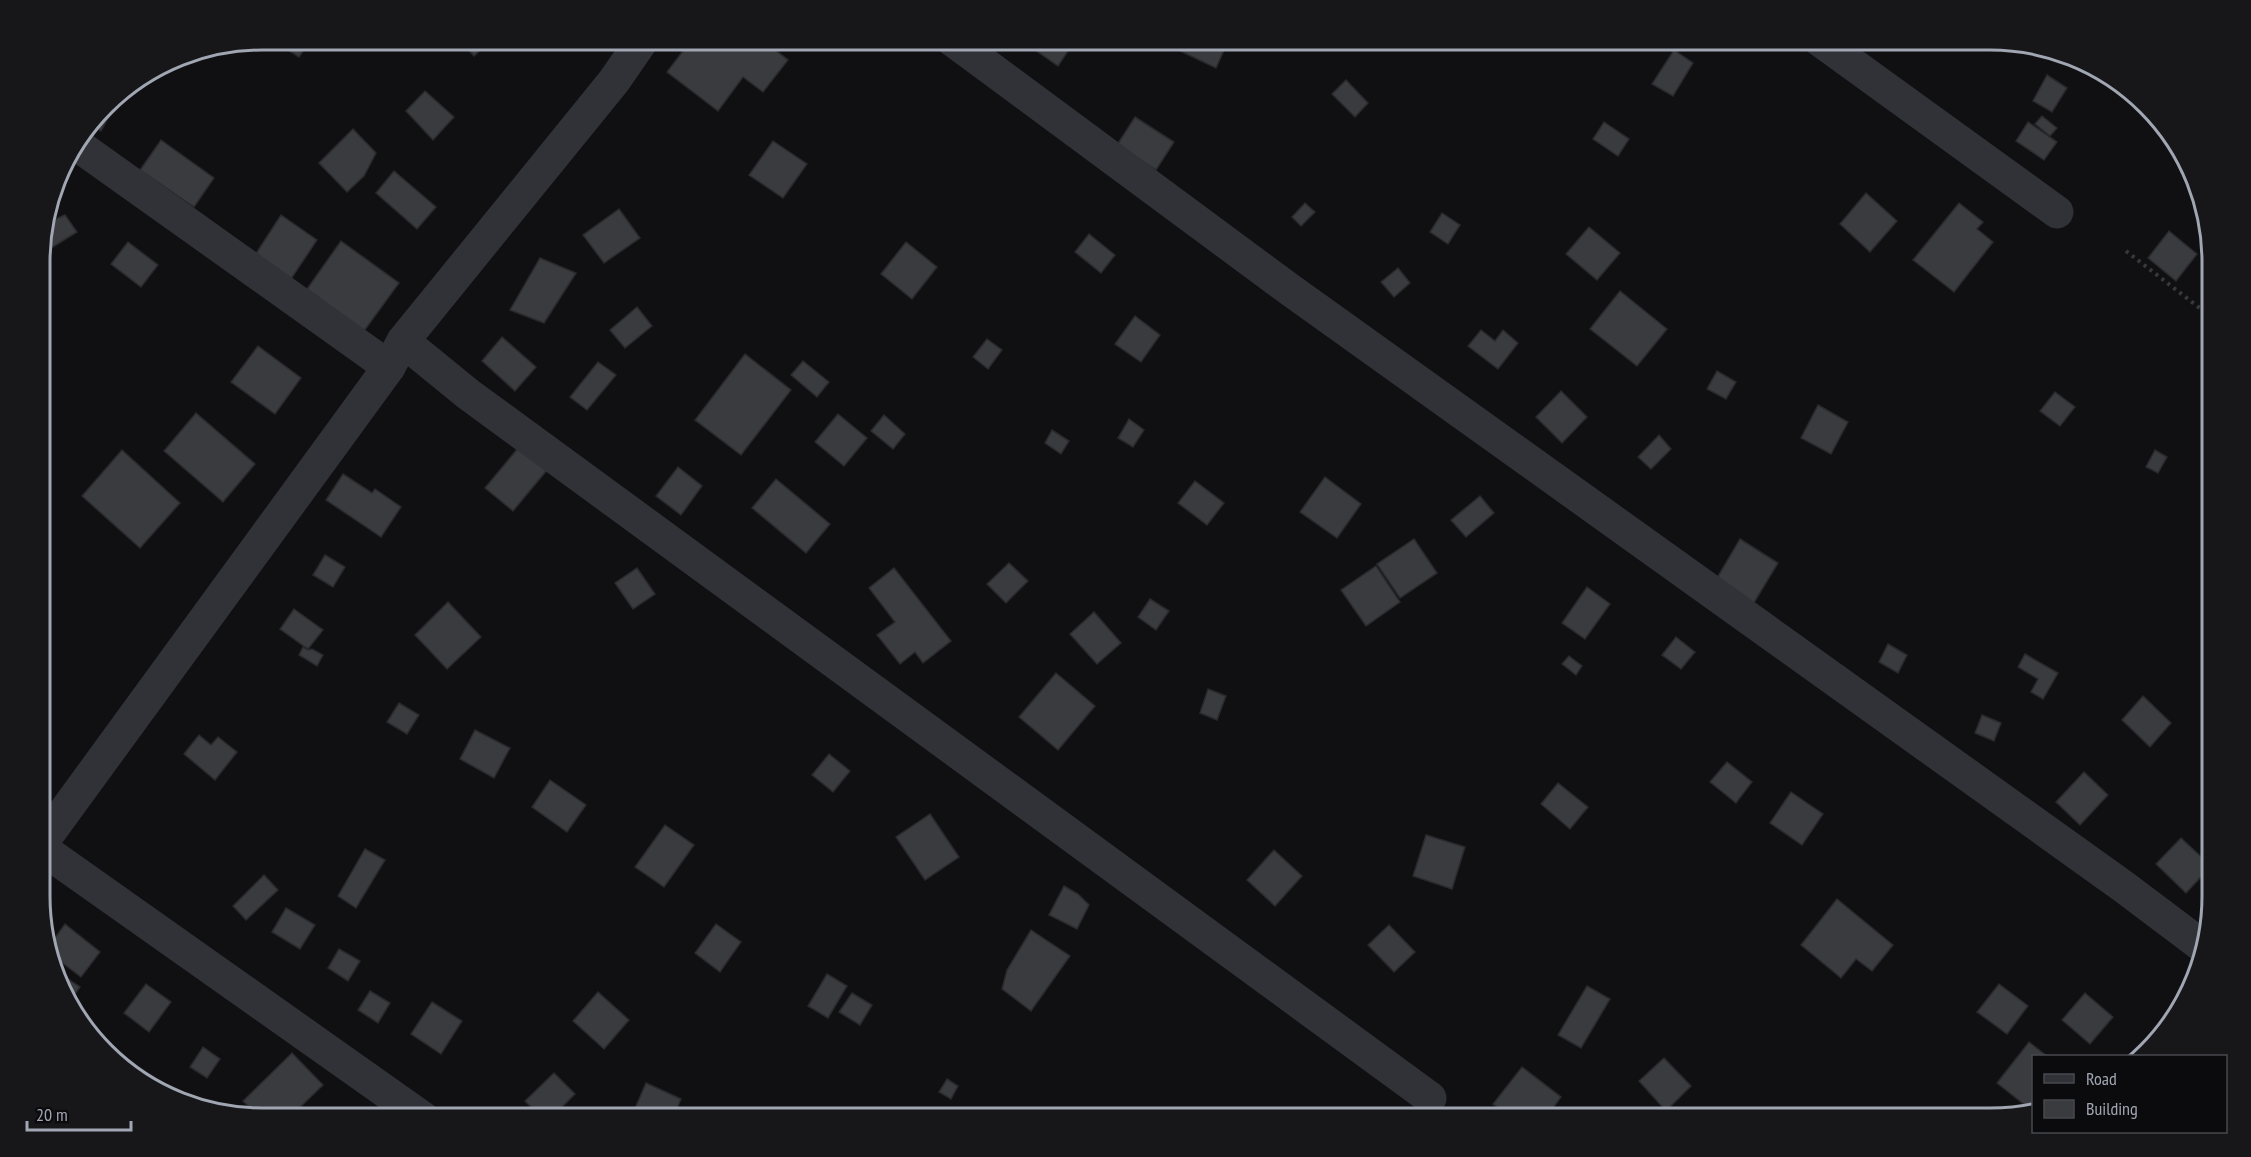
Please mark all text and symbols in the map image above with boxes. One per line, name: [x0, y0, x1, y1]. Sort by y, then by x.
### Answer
legend: [2032, 1055, 2227, 1133]
text: Road: [2086, 1067, 2117, 1090]
scale bar: [27, 1094, 130, 1132]
text: Building: [2086, 1097, 2138, 1120]
text: 20 m: [36, 1103, 68, 1126]

